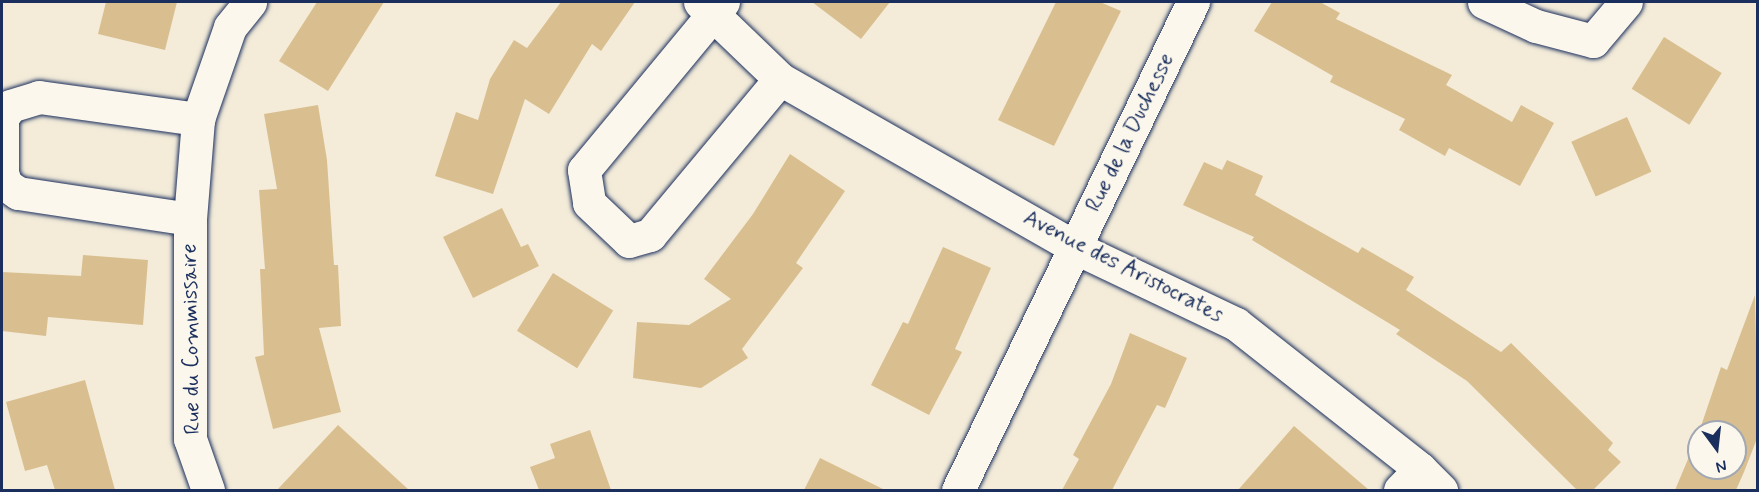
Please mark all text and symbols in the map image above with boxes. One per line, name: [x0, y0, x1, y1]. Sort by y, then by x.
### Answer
street label: Rue de la Duchesse: [1081, 49, 1181, 217]
street label: Avenue des Aristocrates: [1019, 205, 1227, 329]
street label: Rue du Commissaire: [177, 240, 207, 438]
north arrow: [1687, 420, 1747, 480]
text: N: [1713, 454, 1729, 477]

